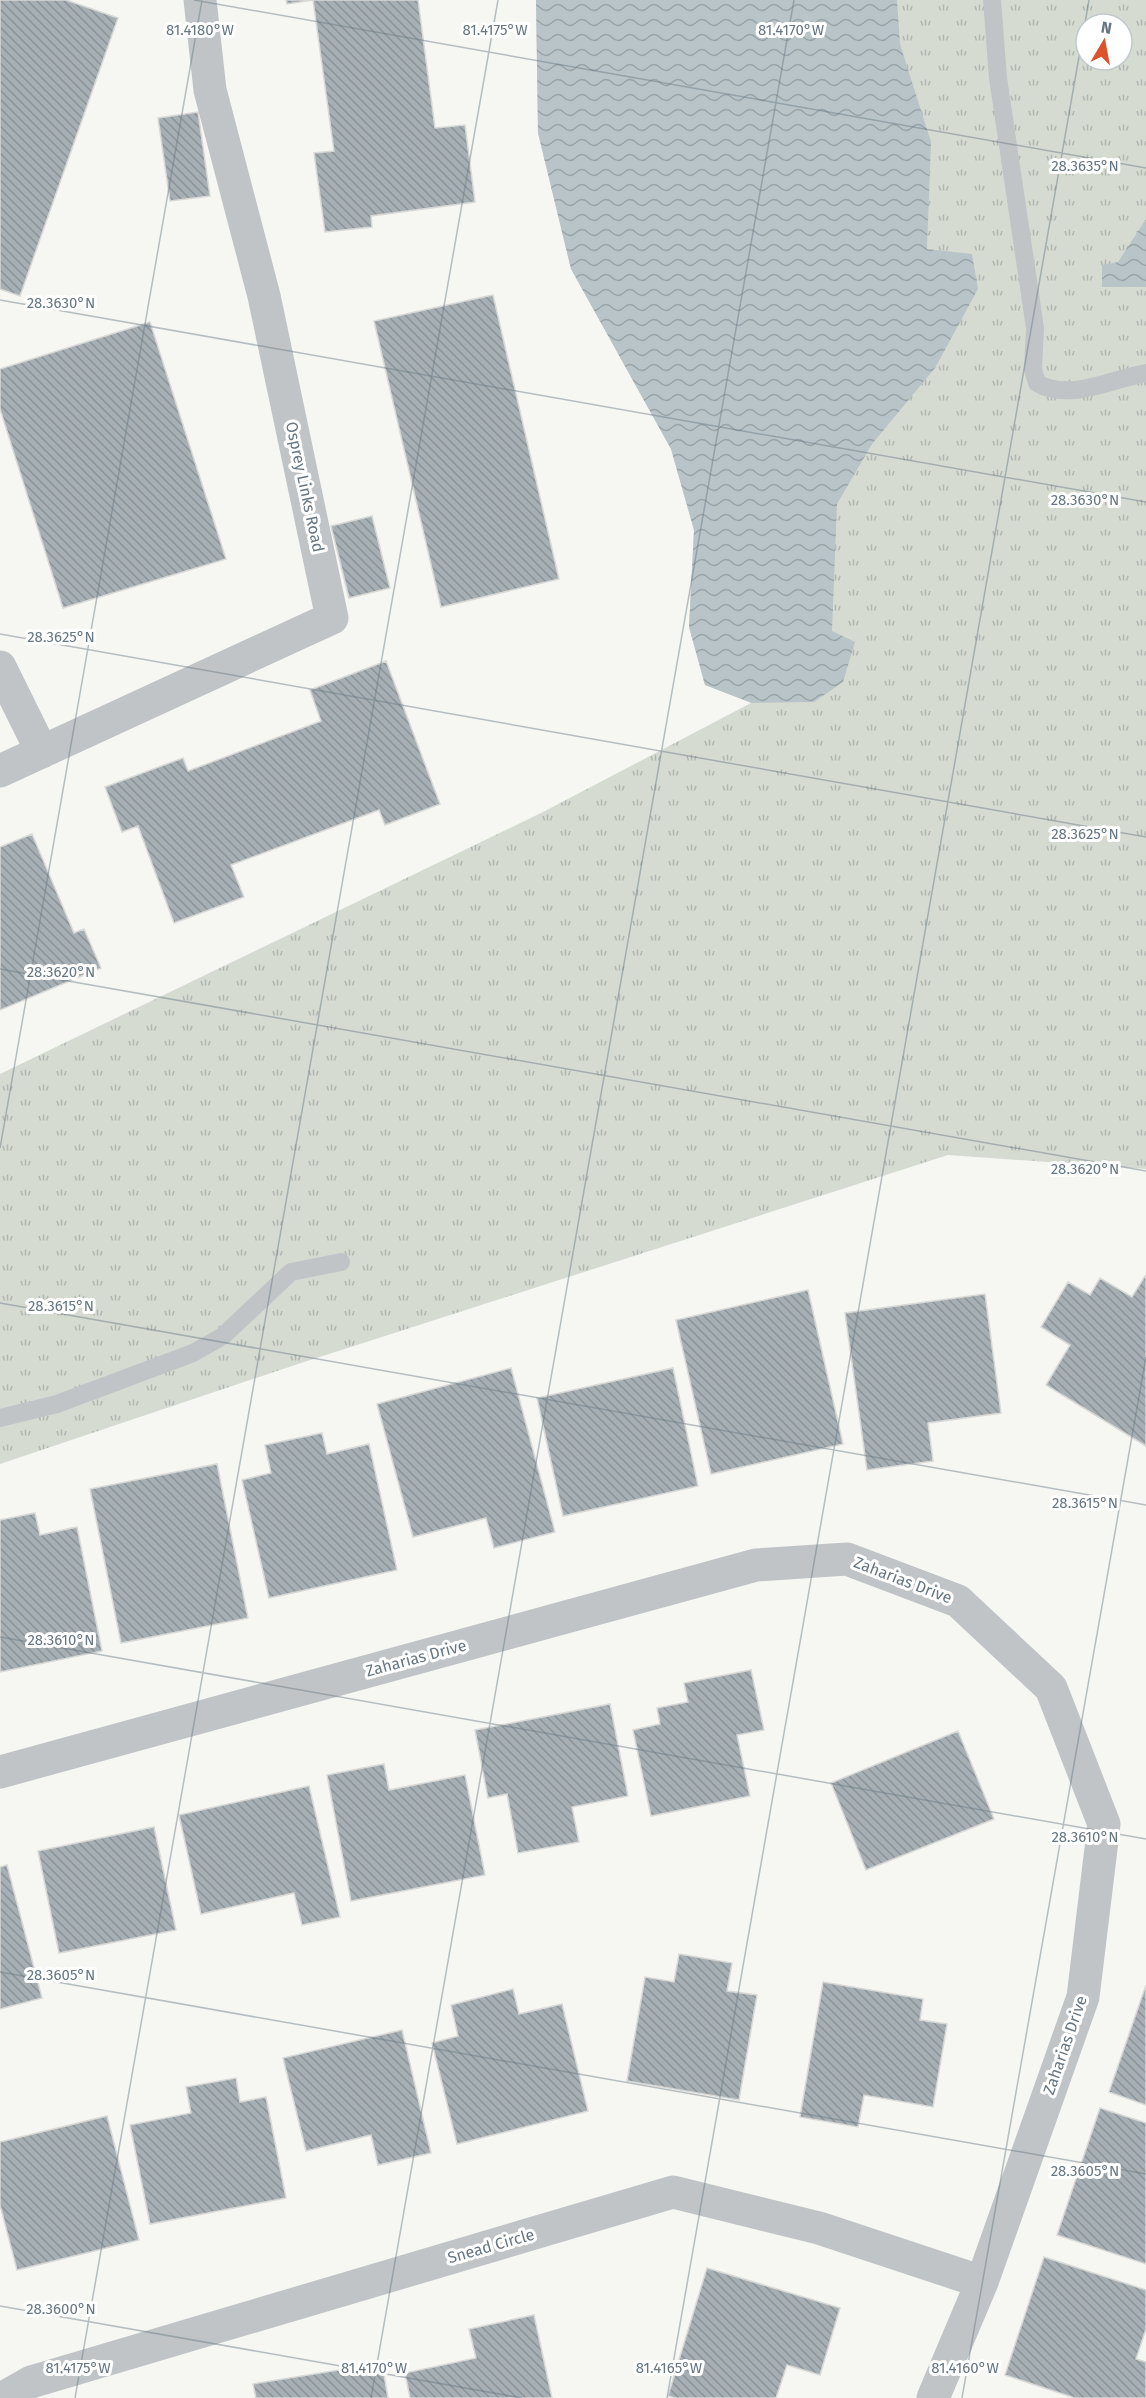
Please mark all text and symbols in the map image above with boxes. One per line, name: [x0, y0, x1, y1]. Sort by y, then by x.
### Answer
north arrow: [1074, 12, 1134, 72]
text: N: [1100, 17, 1113, 38]
text: 81.4180°W: [166, 21, 235, 39]
text: 81.4175°W: [462, 21, 528, 39]
text: 81.4170°W: [758, 21, 825, 39]
text: 28.3635°N: [1051, 157, 1119, 175]
text: 28.3630°N: [27, 294, 95, 312]
street label: Osprey Links Road: [282, 420, 328, 554]
text: 28.3630°N: [1051, 491, 1119, 509]
text: 28.3625°N: [27, 628, 95, 646]
text: 28.3625°N: [1051, 825, 1119, 843]
text: 28.3620°N: [27, 963, 95, 981]
text: 28.3620°N: [1051, 1160, 1119, 1178]
text: 28.3615°N: [28, 1297, 94, 1315]
text: 28.3615°N: [1052, 1494, 1118, 1512]
street label: Zaharias Drive: [851, 1553, 955, 1607]
text: 28.3610°N: [27, 1631, 95, 1649]
street label: Zaharias Drive: [364, 1635, 468, 1681]
text: 28.3610°N: [1051, 1828, 1119, 1846]
text: 28.3605°N: [27, 1966, 95, 1984]
street label: Zaharias Drive: [1039, 1993, 1091, 2097]
text: 28.3605°N: [1051, 2162, 1119, 2180]
street label: Snead Circle: [445, 2225, 537, 2267]
text: 28.3600°N: [26, 2300, 96, 2318]
text: 81.4175°W: [45, 2359, 111, 2377]
text: 81.4170°W: [341, 2359, 408, 2377]
text: 81.4165°W: [636, 2359, 703, 2377]
text: 81.4160°W: [931, 2359, 999, 2377]

